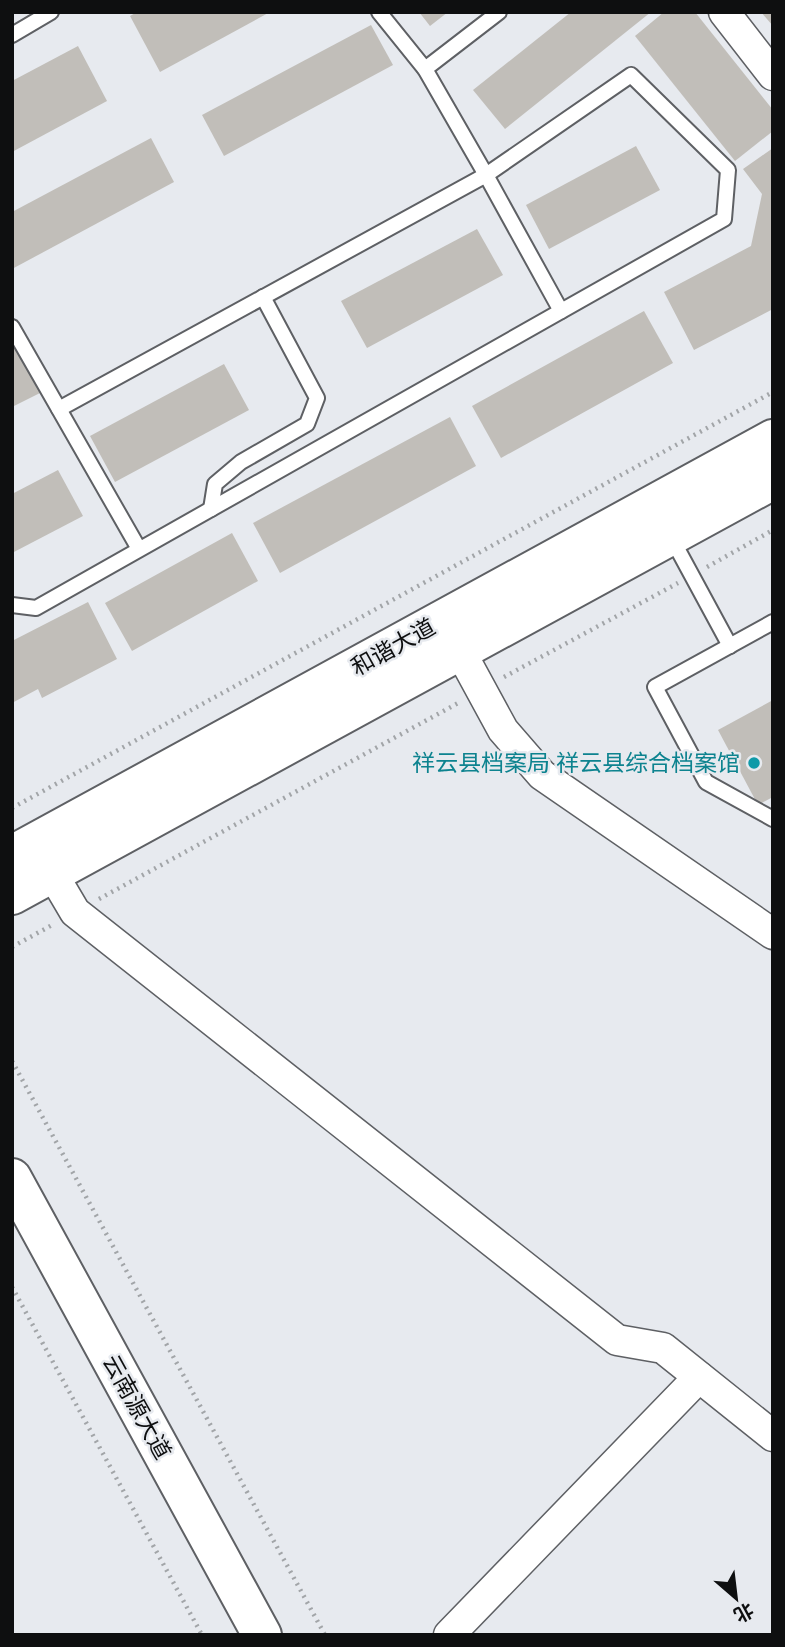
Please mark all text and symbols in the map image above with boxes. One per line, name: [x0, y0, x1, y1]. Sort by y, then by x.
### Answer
street label: 和谐大道: [346, 612, 440, 682]
place label: 祥云县档案局 祥云县综合档案馆: [412, 749, 740, 777]
marker: 祥云县档案局 祥云县综合档案馆: [746, 755, 762, 771]
street label: 云南源大道: [97, 1350, 177, 1464]
north arrow: [701, 1563, 771, 1633]
text: 北: [730, 1598, 758, 1627]

